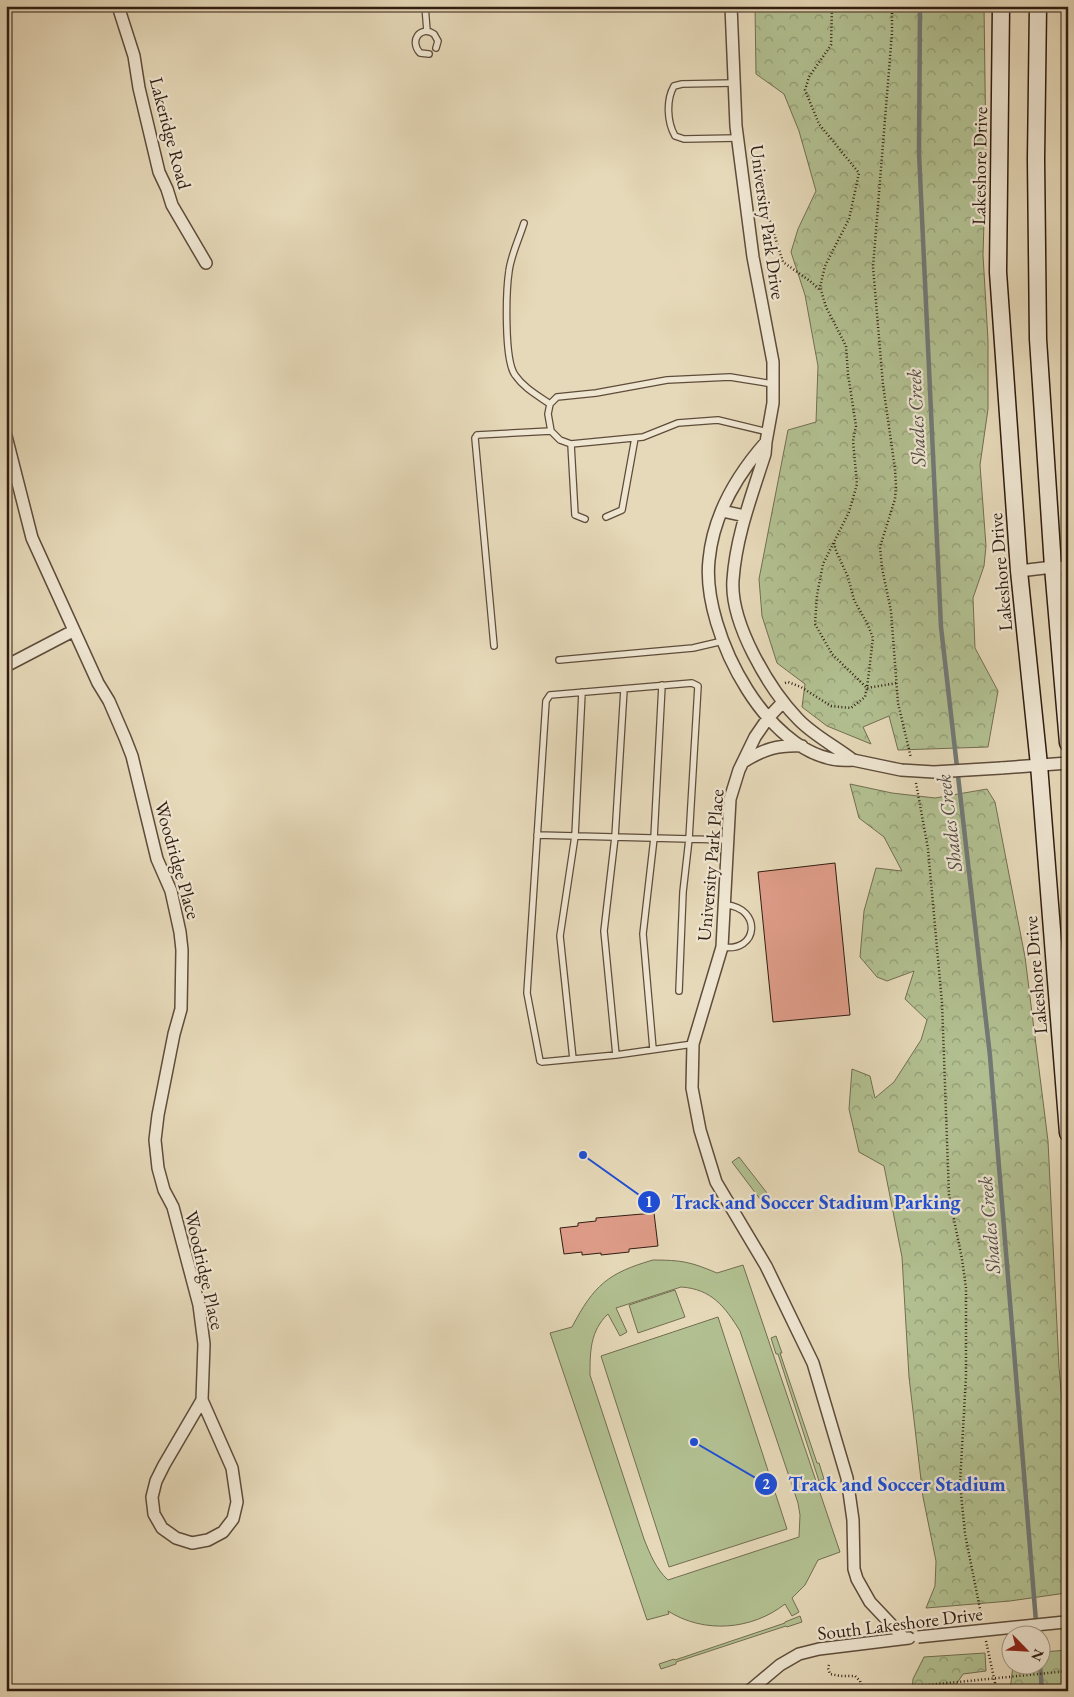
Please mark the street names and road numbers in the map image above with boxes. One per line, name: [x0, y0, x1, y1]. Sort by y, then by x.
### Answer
street label: Lakeridge Road: [144, 74, 198, 192]
street label: Lakeshore Drive: [966, 107, 993, 225]
street label: University Park Drive: [744, 143, 791, 301]
street label: Lakeshore Drive: [983, 512, 1018, 632]
street label: University Park Place: [691, 788, 730, 942]
street label: Woodridge Place: [149, 798, 206, 922]
street label: Lakeshore Drive: [1018, 915, 1053, 1035]
street label: Woodridge Place: [179, 1208, 230, 1332]
street label: South Lakeshore Drive: [816, 1601, 984, 1646]

